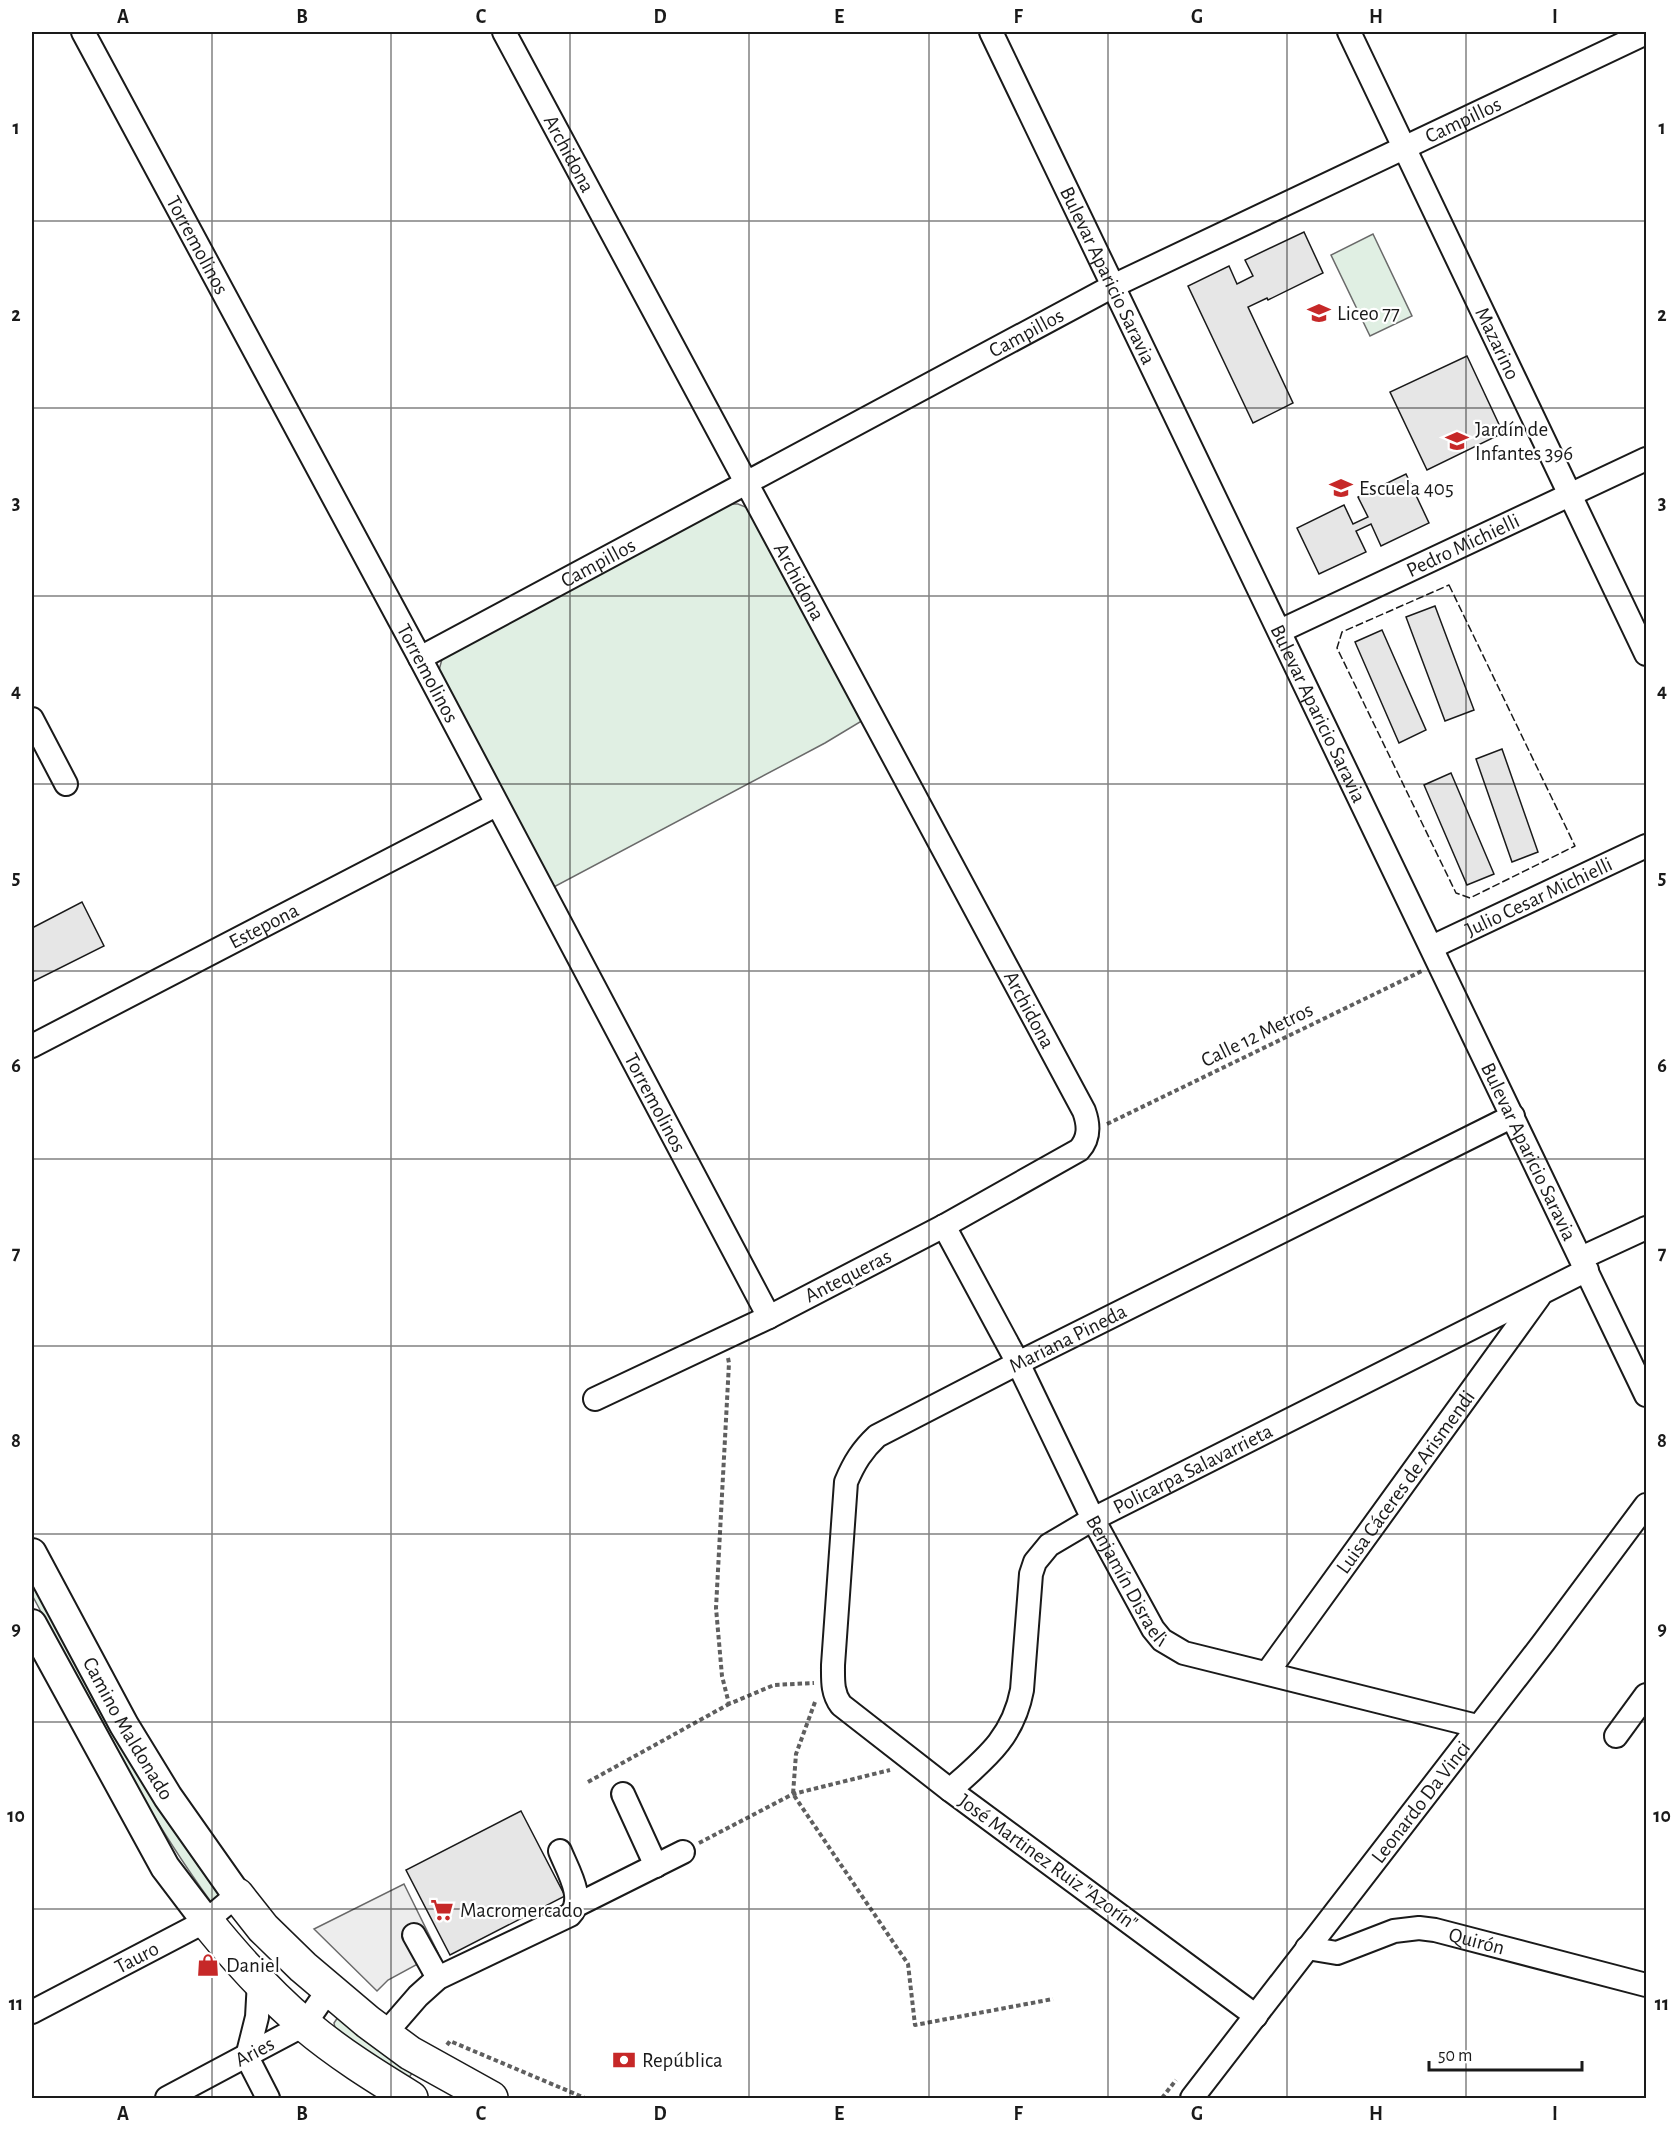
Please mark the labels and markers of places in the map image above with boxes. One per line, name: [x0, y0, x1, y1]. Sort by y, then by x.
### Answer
school or university icon: Liceo 77: [1306, 300, 1332, 326]
place label: Liceo 77: [1337, 303, 1400, 324]
place label: Jardín de Infantes 396: [1475, 419, 1573, 464]
school or university icon: Jardín de Infantes 396: [1444, 428, 1470, 454]
school or university icon: Escuela 405: [1328, 475, 1354, 501]
place label: Escuela 405: [1359, 478, 1454, 499]
supermarket icon: Macromercado: [429, 1897, 455, 1923]
place label: Macromercado: [460, 1900, 583, 1921]
shop icon: Daniel: [195, 1952, 221, 1978]
place label: Daniel: [226, 1955, 280, 1976]
bank icon: República: [611, 2047, 637, 2073]
place label: República: [642, 2050, 723, 2071]

